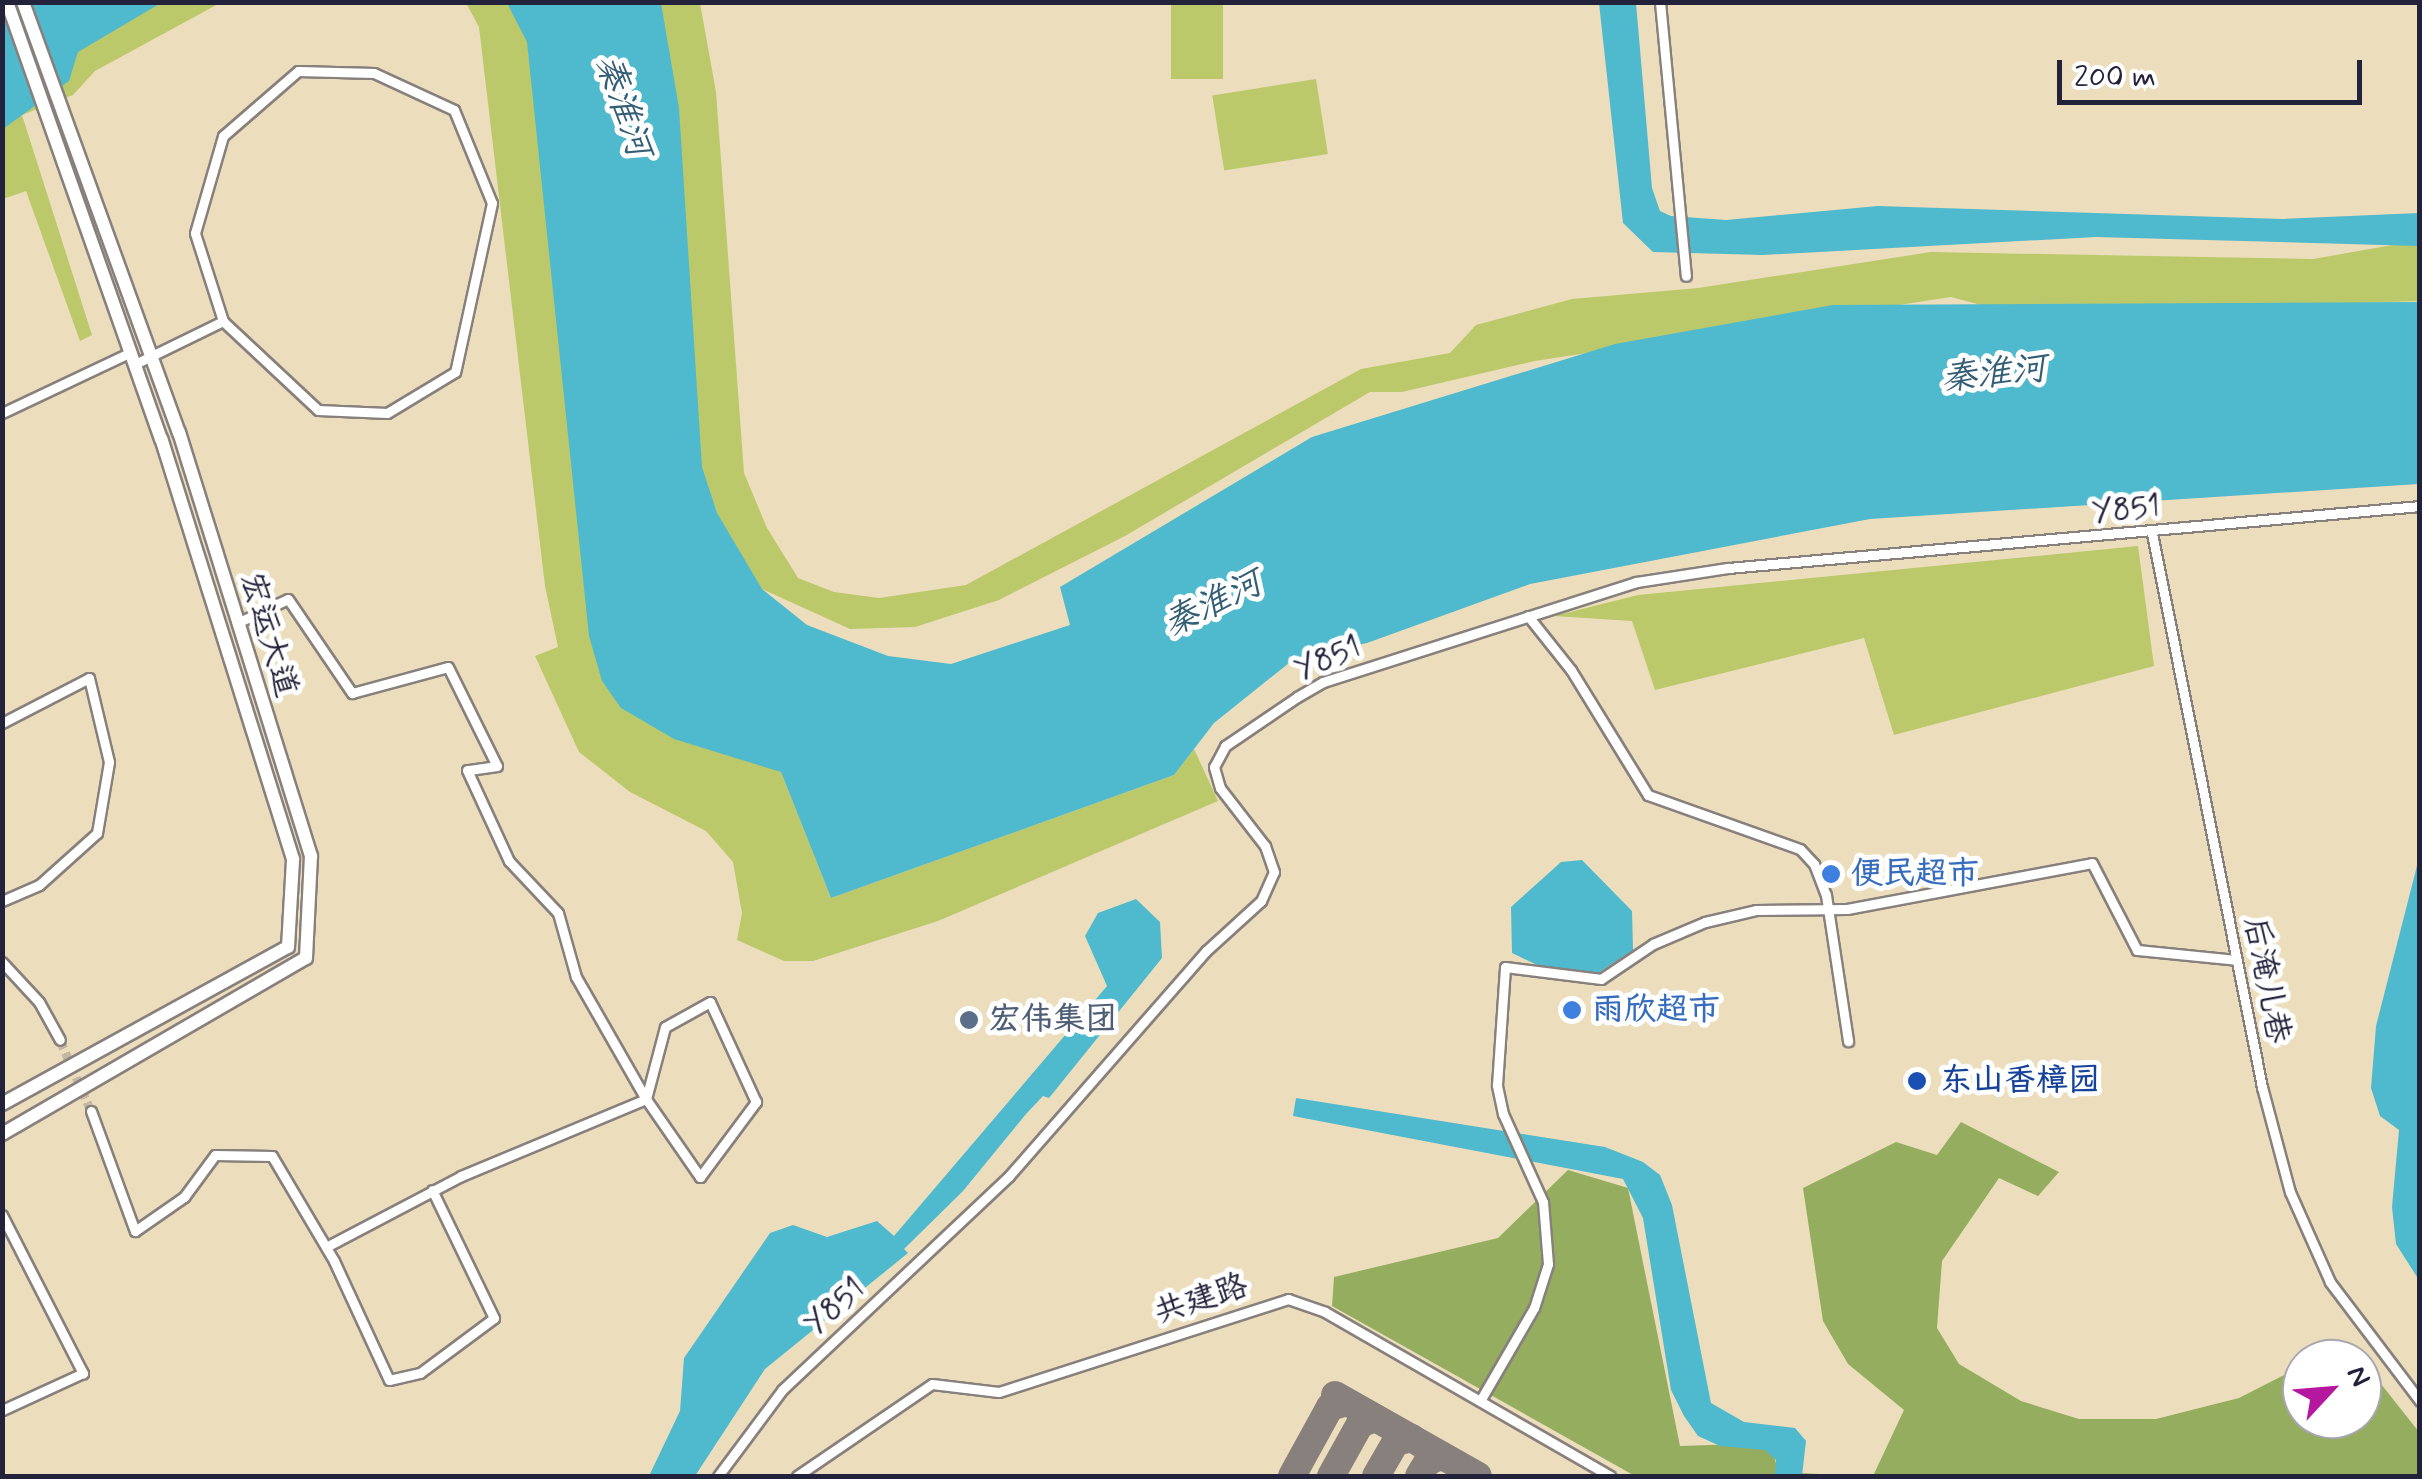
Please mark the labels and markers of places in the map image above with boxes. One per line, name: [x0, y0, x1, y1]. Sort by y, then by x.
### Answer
place label: 便民超市: [1851, 855, 1979, 893]
marker: 便民超市: [1820, 863, 1842, 885]
place label: 雨欣超市: [1592, 991, 1720, 1029]
marker: 雨欣超市: [1561, 999, 1583, 1021]
place label: 宏伟集团: [989, 1001, 1117, 1039]
marker: 宏伟集团: [958, 1009, 980, 1031]
place label: 东山香樟园: [1940, 1062, 2100, 1100]
marker: 东山香樟园: [1904, 1068, 1930, 1094]

